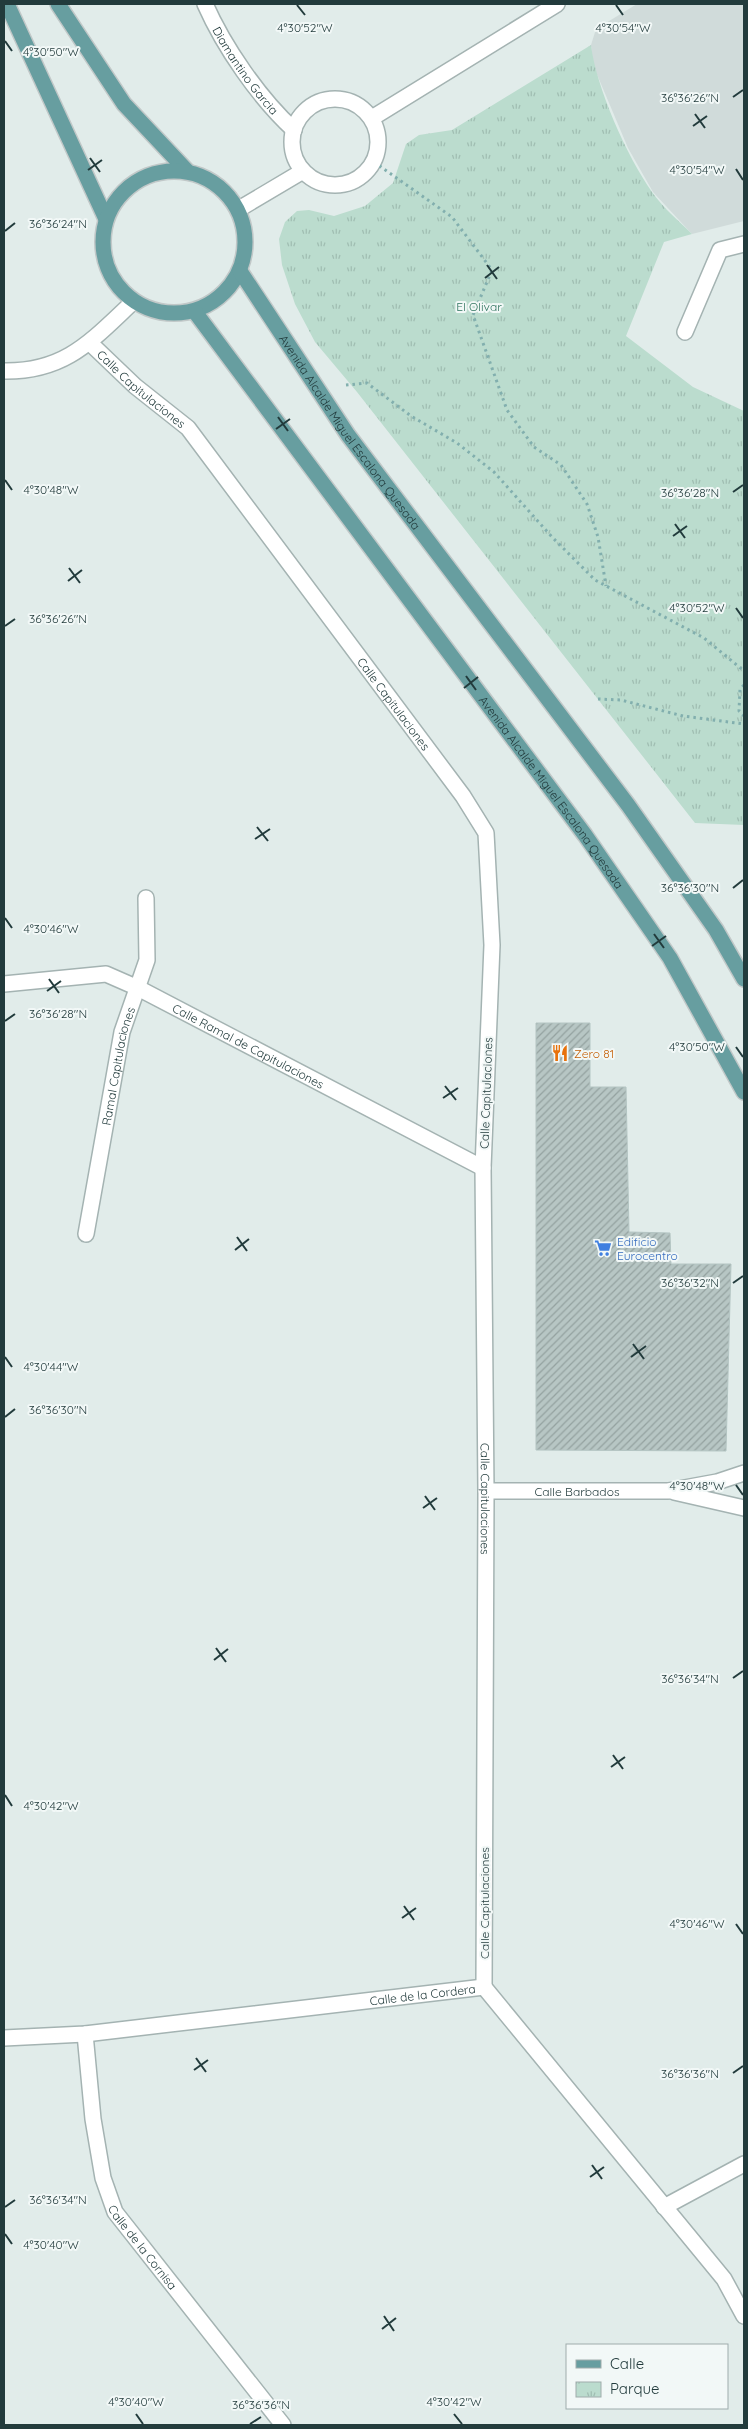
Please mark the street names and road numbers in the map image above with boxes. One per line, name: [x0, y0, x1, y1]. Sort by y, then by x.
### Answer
street label: Diamantino Garcia: [210, 24, 282, 117]
street label: Avenida Alcalde Miguel Escalona Quesada: [276, 332, 424, 532]
street label: Calle Capitulaciones: [94, 347, 189, 431]
street label: Calle Capitulaciones: [354, 654, 434, 753]
street label: Avenida Alcalde Miguel Escalona Quesada: [476, 693, 627, 891]
street label: Calle Ramal de Capitulaciones: [170, 1000, 327, 1092]
street label: Ramal Capitulaciones: [98, 1004, 138, 1127]
street label: Calle Capitulaciones: [477, 1036, 495, 1149]
street label: Calle Capitulaciones: [478, 1443, 494, 1555]
street label: Calle Barbados: [534, 1484, 620, 1499]
street label: Calle Capitulaciones: [477, 1847, 492, 1959]
street label: Calle de la Cordera: [369, 1981, 476, 2008]
street label: Calle de la Cornisa: [106, 2203, 181, 2292]

